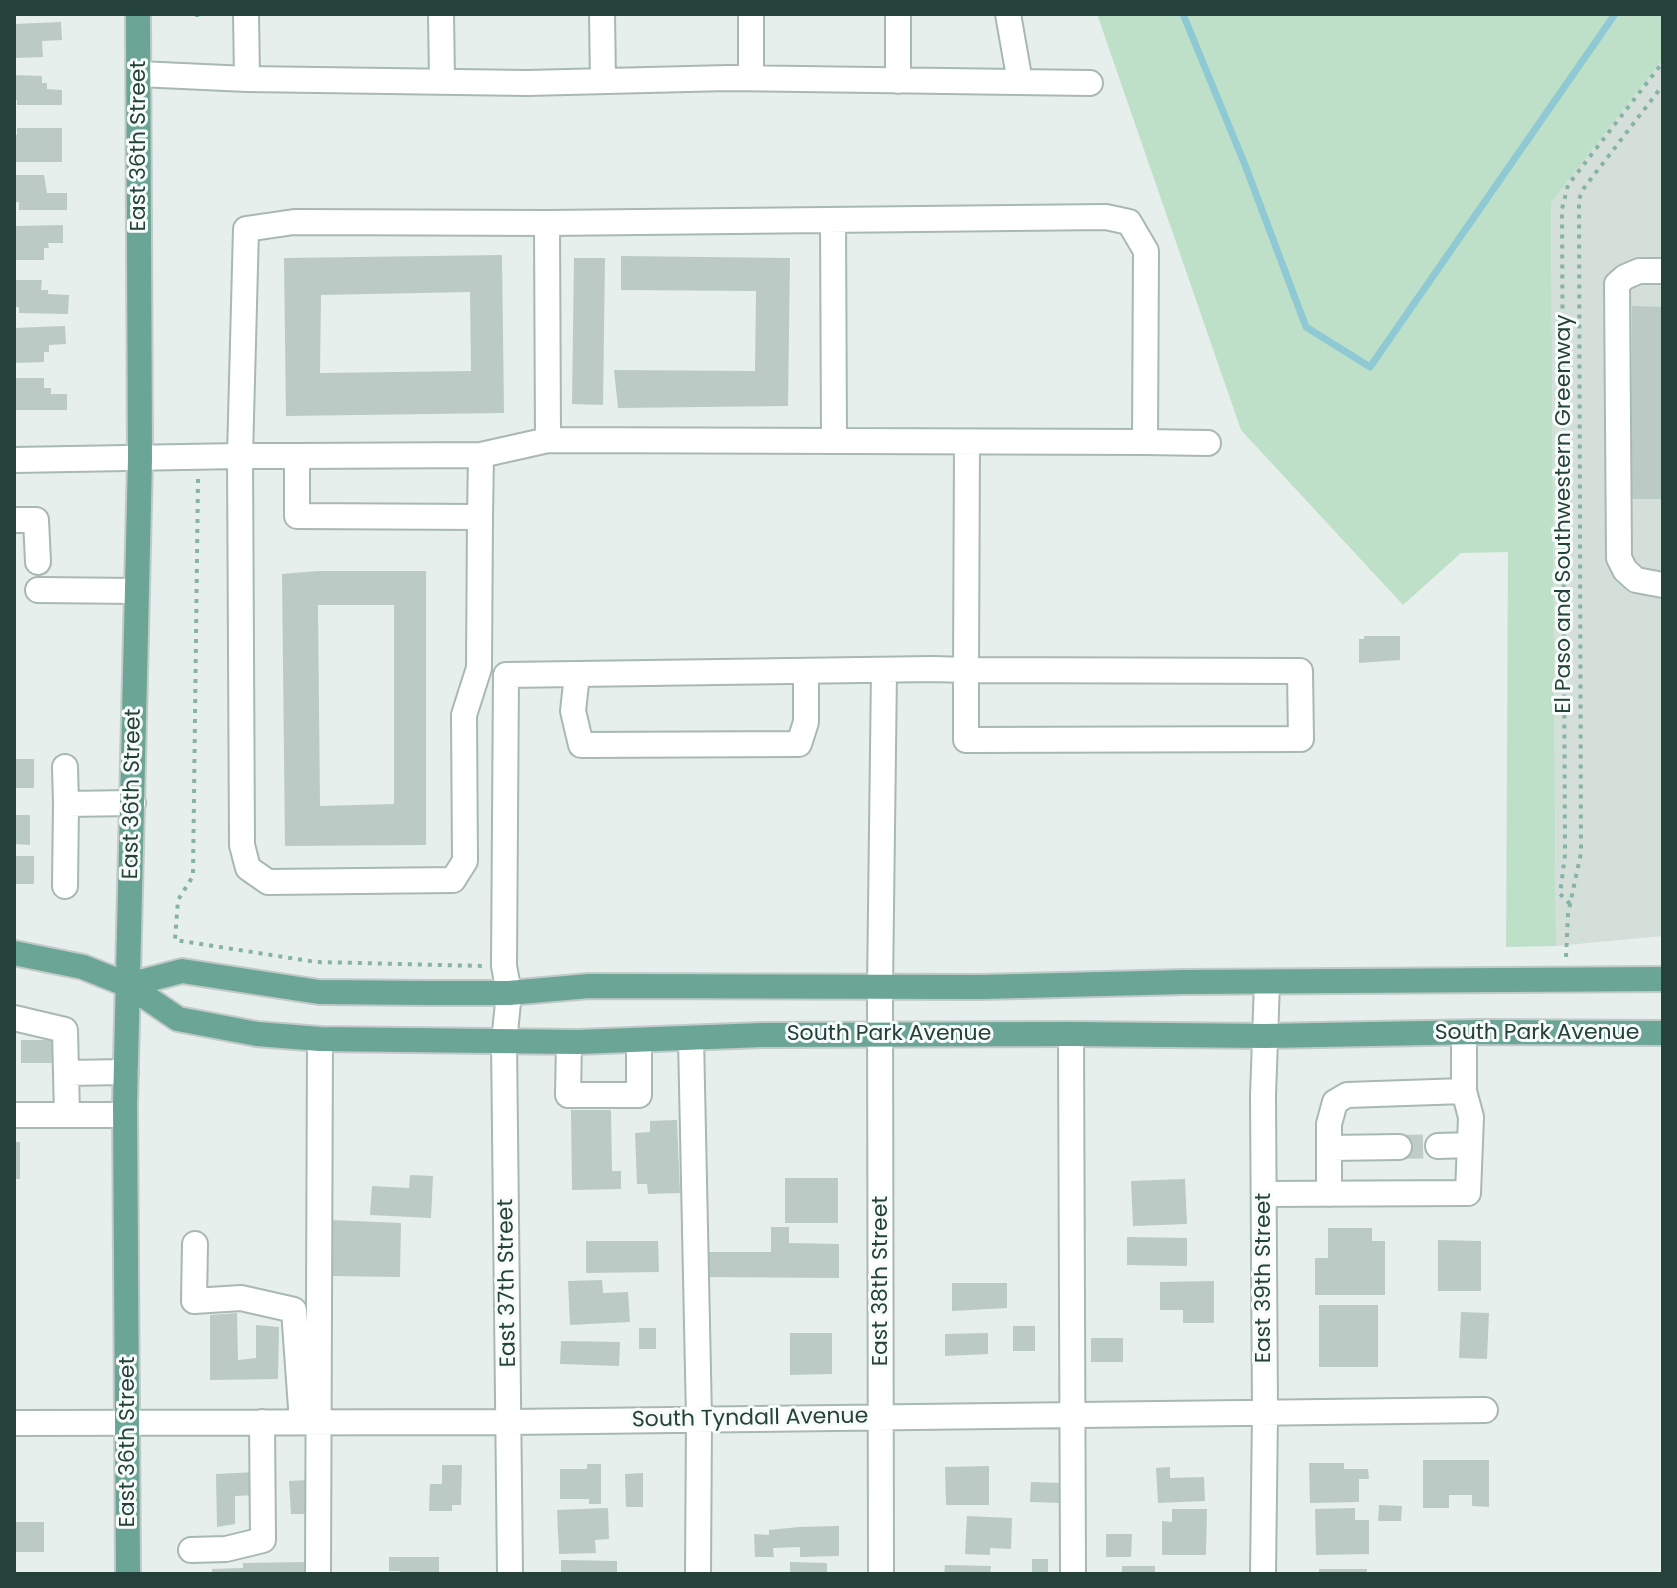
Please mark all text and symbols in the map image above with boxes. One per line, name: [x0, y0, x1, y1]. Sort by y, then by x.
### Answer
street label: East 36th Street: [126, 61, 152, 231]
street label: El Paso and Southwestern Greenway: [1551, 314, 1577, 714]
street label: East 36th Street: [118, 708, 148, 880]
street label: South Park Avenue: [1435, 1020, 1639, 1046]
street label: South Park Avenue: [787, 1021, 991, 1047]
street label: East 39th Street: [1251, 1193, 1277, 1363]
street label: East 38th Street: [868, 1196, 894, 1366]
street label: East 37th Street: [493, 1198, 523, 1368]
street label: East 36th Street: [115, 1357, 141, 1527]
street label: South Tyndall Avenue: [632, 1404, 868, 1434]

